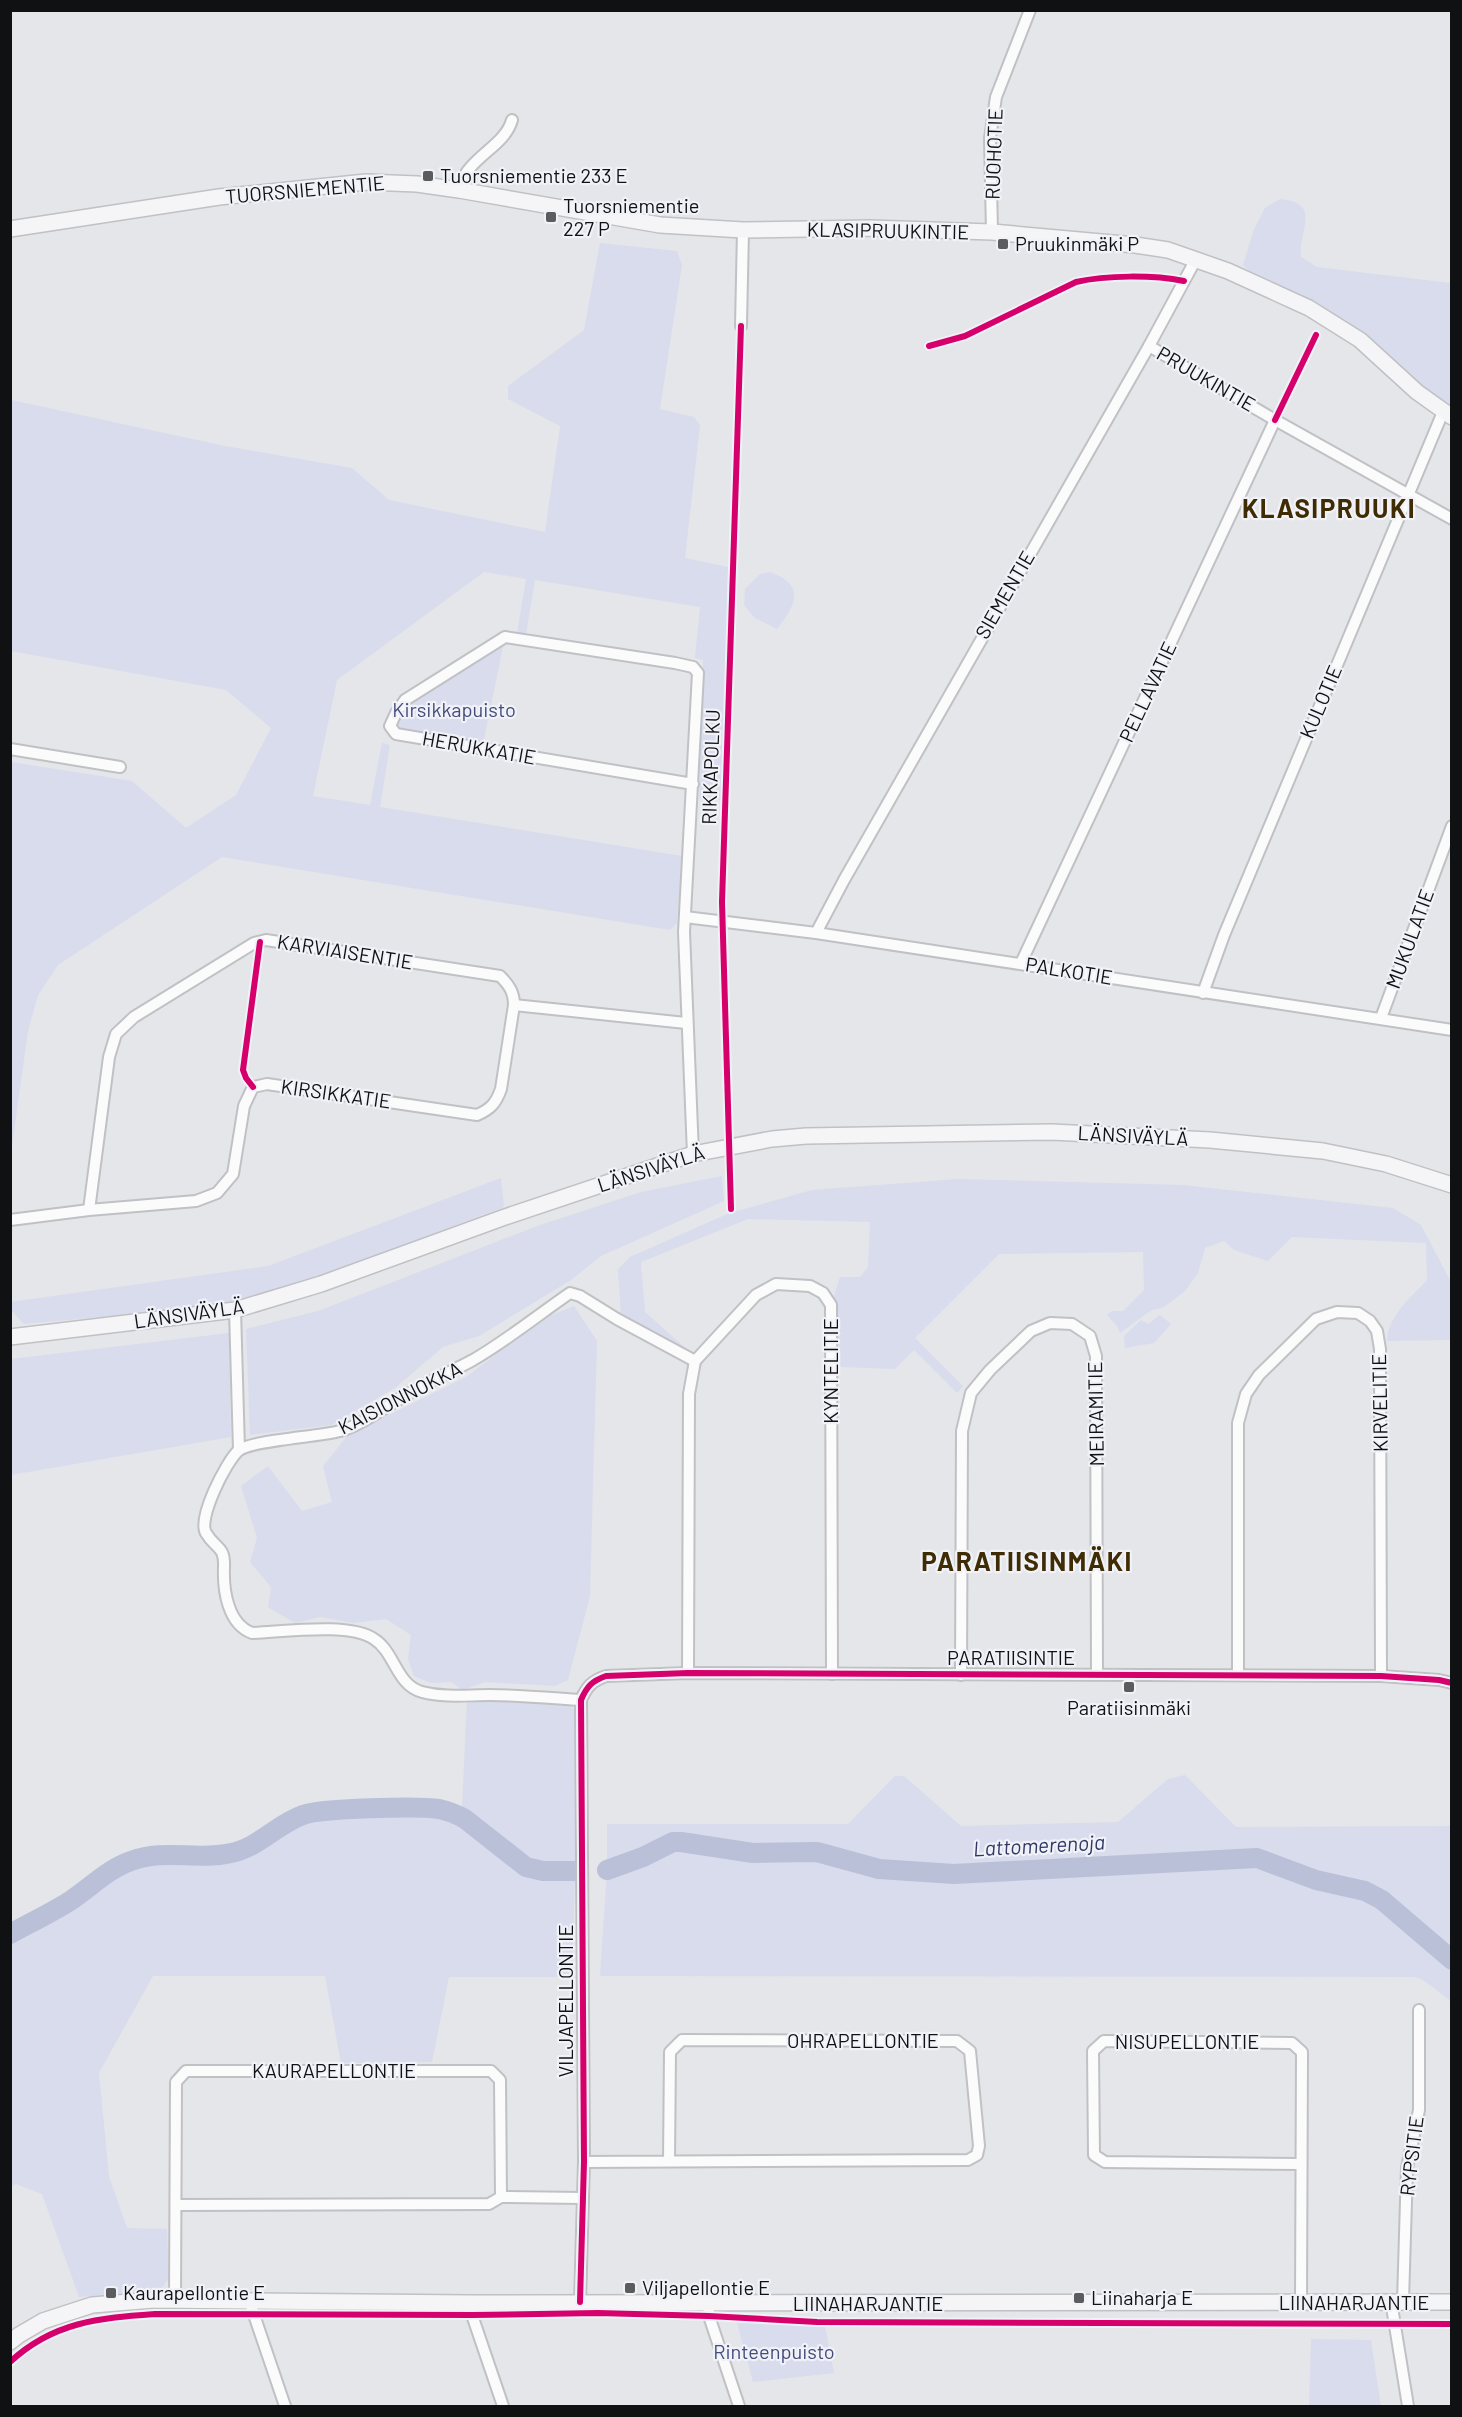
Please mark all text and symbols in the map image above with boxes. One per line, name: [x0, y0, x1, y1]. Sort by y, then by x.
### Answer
street label: RUOHOTIE: [979, 108, 1007, 200]
place label: Tuorsniementie 233 E: [440, 163, 628, 187]
marker: Tuorsniementie 233 E: [421, 169, 435, 183]
street label: TUORSNIEMENTIE: [224, 170, 386, 208]
place label: Tuorsniementie 227 P: [563, 193, 699, 240]
marker: Tuorsniementie 227 P: [544, 210, 558, 224]
street label: KLASIPRUUKINTIE: [807, 217, 969, 243]
place label: Pruukinmäki P: [1015, 231, 1139, 255]
marker: Pruukinmäki P: [996, 237, 1010, 251]
street label: PRUUKINTIE: [1153, 340, 1260, 416]
district label: KLASIPRUUKI: [1242, 492, 1416, 523]
street label: SIEMENTIE: [969, 546, 1039, 643]
street label: PELLAVATIE: [1113, 638, 1181, 746]
street label: KULOTIE: [1294, 661, 1346, 742]
park label: Kirsikkapuisto: [392, 697, 516, 721]
street label: RIKKAPOLKU: [696, 709, 724, 825]
street label: HERUKKATIE: [421, 725, 538, 769]
street label: MUKULATIE: [1380, 886, 1438, 992]
street label: KARVIAISENTIE: [276, 928, 415, 974]
street label: PALKOTIE: [1024, 951, 1114, 989]
street label: KIRSIKKATIE: [280, 1073, 393, 1113]
street label: LÄNSIVÄYLÄ: [1077, 1120, 1189, 1150]
street label: LÄNSIVÄYLÄ: [594, 1139, 707, 1197]
street label: LÄNSIVÄYLÄ: [132, 1293, 246, 1333]
street label: KYNTELITIE: [818, 1318, 842, 1424]
street label: KIRVELITIE: [1366, 1354, 1392, 1452]
street label: KAISIONNOKKA: [334, 1356, 465, 1439]
street label: MEIRAMITIE: [1082, 1361, 1108, 1467]
district label: PARATIISINMÄKI: [921, 1545, 1133, 1576]
street label: PARATIISINTIE: [947, 1645, 1075, 1669]
marker: Paratiisinmäki: [1122, 1680, 1136, 1694]
place label: Paratiisinmäki: [1067, 1695, 1191, 1719]
water label: Lattomerenoja: [972, 1829, 1106, 1860]
street label: VILJAPELLONTIE: [553, 1924, 577, 2078]
street label: OHRAPELLONTIE: [787, 2028, 939, 2052]
street label: NISUPELLONTIE: [1115, 2029, 1259, 2053]
street label: KAURAPELLONTIE: [252, 2058, 416, 2082]
street label: RYPSITIE: [1394, 2115, 1428, 2197]
place label: Viljapellontie E: [642, 2275, 770, 2299]
place label: Kaurapellontie E: [123, 2280, 265, 2304]
marker: Viljapellontie E: [623, 2281, 637, 2295]
place label: Liinaharja E: [1091, 2285, 1193, 2309]
marker: Kaurapellontie E: [104, 2286, 118, 2300]
street label: LIINAHARJANTIE: [1279, 2290, 1429, 2314]
street label: LIINAHARJANTIE: [793, 2291, 943, 2315]
marker: Liinaharja E: [1072, 2291, 1086, 2305]
park label: Rinteenpuisto: [713, 2339, 835, 2363]

